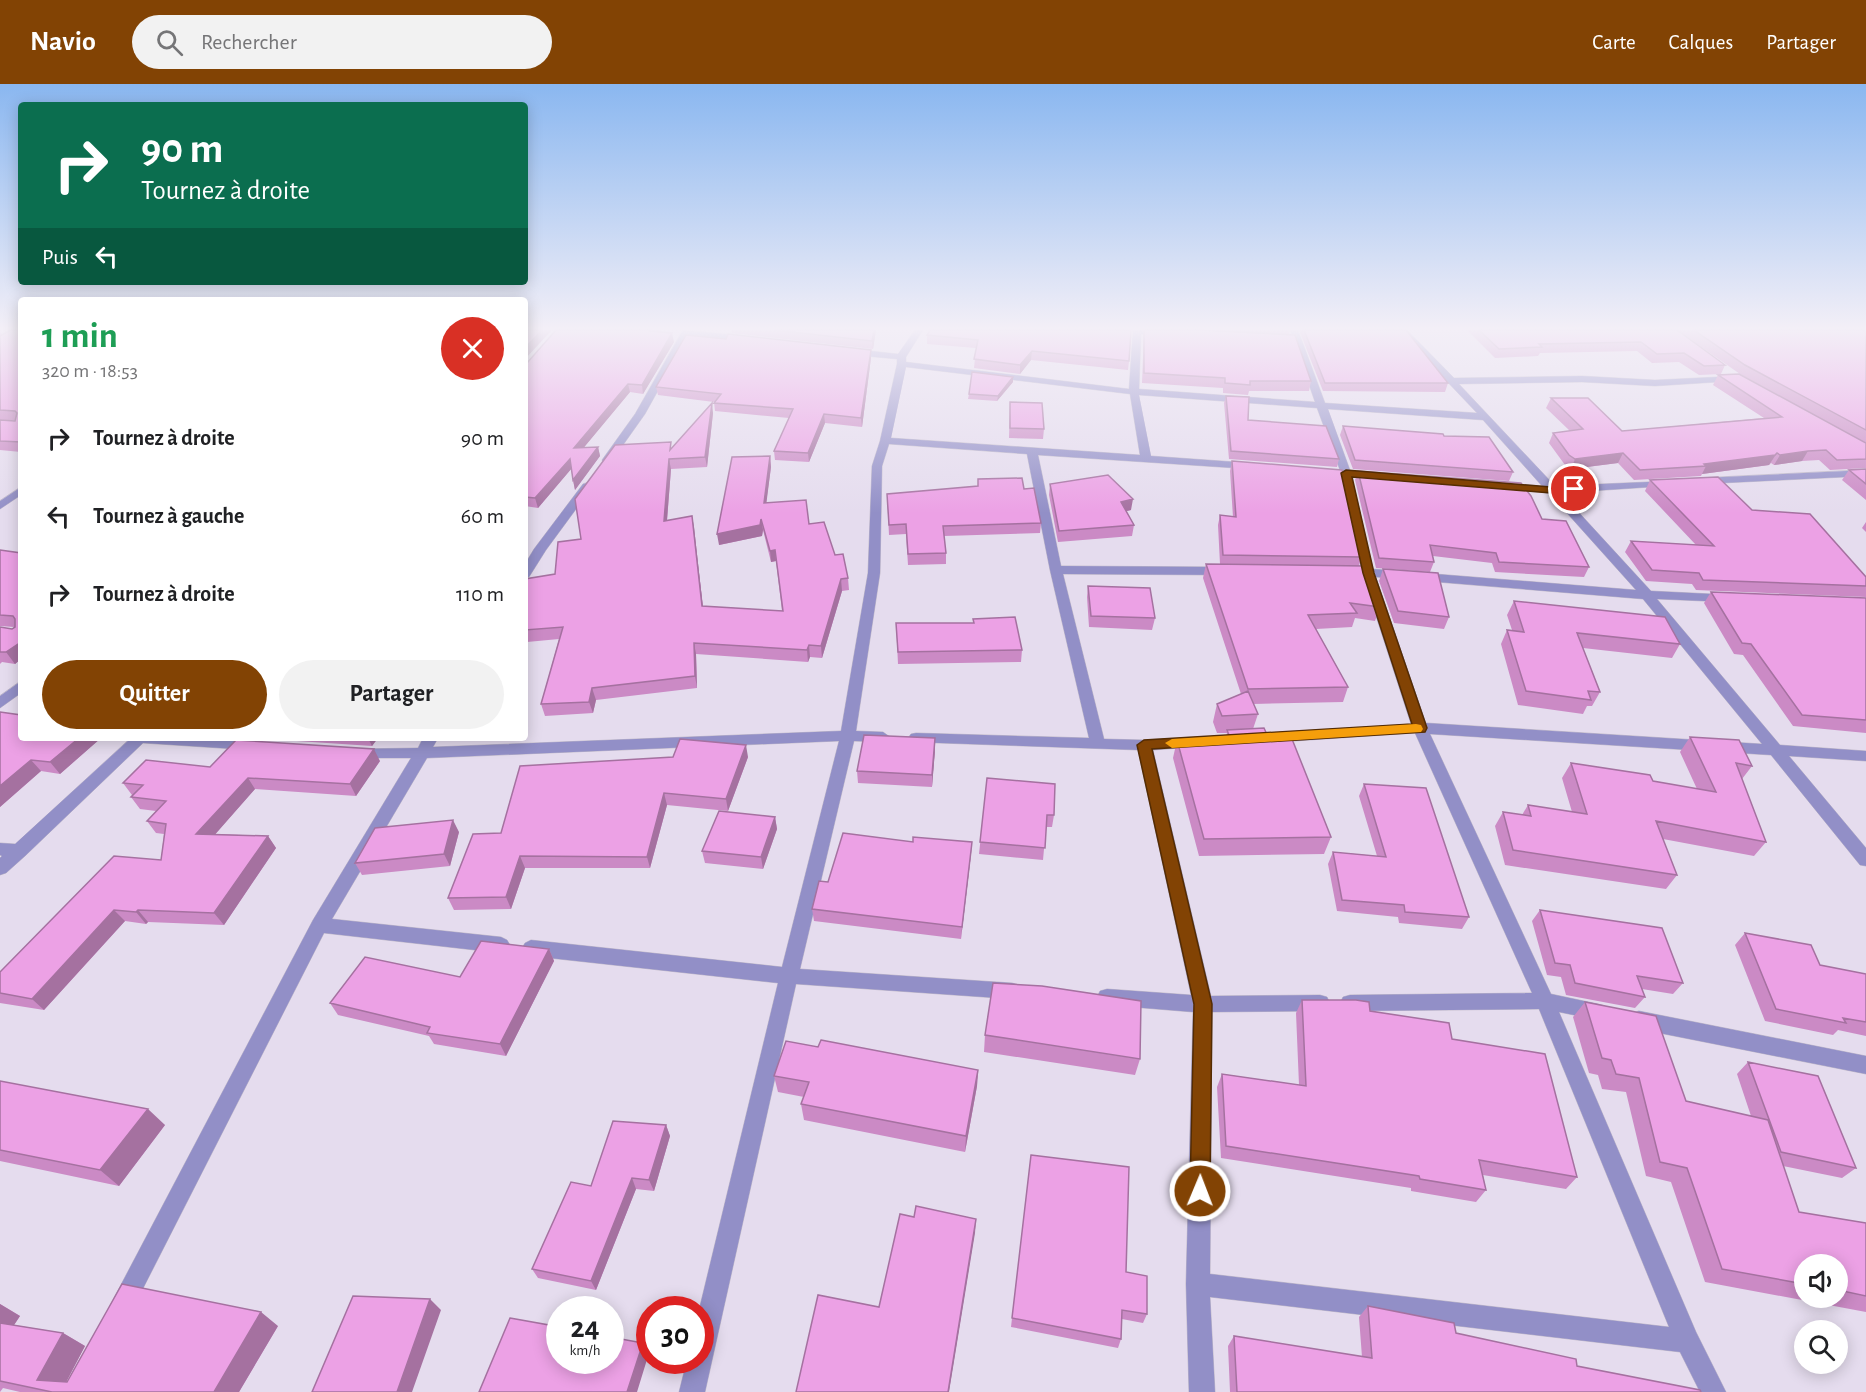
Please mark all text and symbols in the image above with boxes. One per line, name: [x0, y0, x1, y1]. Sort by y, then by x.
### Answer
search box: [132, 15, 552, 69]
icon: search: [153, 26, 186, 59]
text: Navio: [30, 28, 96, 56]
text: Rechercher: [201, 31, 297, 53]
text: Carte: [1592, 32, 1636, 53]
text: Calques: [1669, 32, 1733, 53]
text: Partager: [1766, 32, 1836, 53]
icon: right: [42, 126, 120, 204]
text: 90 m: [141, 128, 223, 170]
text: Tournez à droite: [141, 177, 310, 204]
icon: left: [90, 240, 123, 273]
text: Puis: [42, 246, 78, 268]
button: close: [441, 317, 504, 380]
text: 1 min: [42, 318, 118, 354]
text: 320 m · 18:53: [42, 361, 138, 381]
icon: right: [42, 422, 75, 455]
text: Tournez à droite: [93, 427, 235, 449]
text: 90 m: [461, 427, 504, 449]
pin: [1548, 463, 1599, 514]
icon: arrive: [1557, 472, 1590, 505]
icon: left: [42, 500, 75, 533]
text: Tournez à gauche: [93, 505, 244, 527]
text: 60 m: [461, 505, 504, 527]
icon: right: [42, 578, 75, 611]
text: Tournez à droite: [93, 583, 235, 605]
text: 110 m: [456, 583, 504, 605]
button: Quitter: [42, 660, 267, 729]
button: Partager: [279, 660, 504, 729]
position arrow: [1168, 1159, 1232, 1223]
map controls: [1794, 1254, 1848, 1374]
button: sound: [1794, 1254, 1848, 1308]
speed limit sign: 30: [636, 1296, 714, 1374]
text: 24: [570, 1313, 600, 1343]
button: search: [1794, 1320, 1848, 1374]
text: km/h: [570, 1343, 600, 1358]

